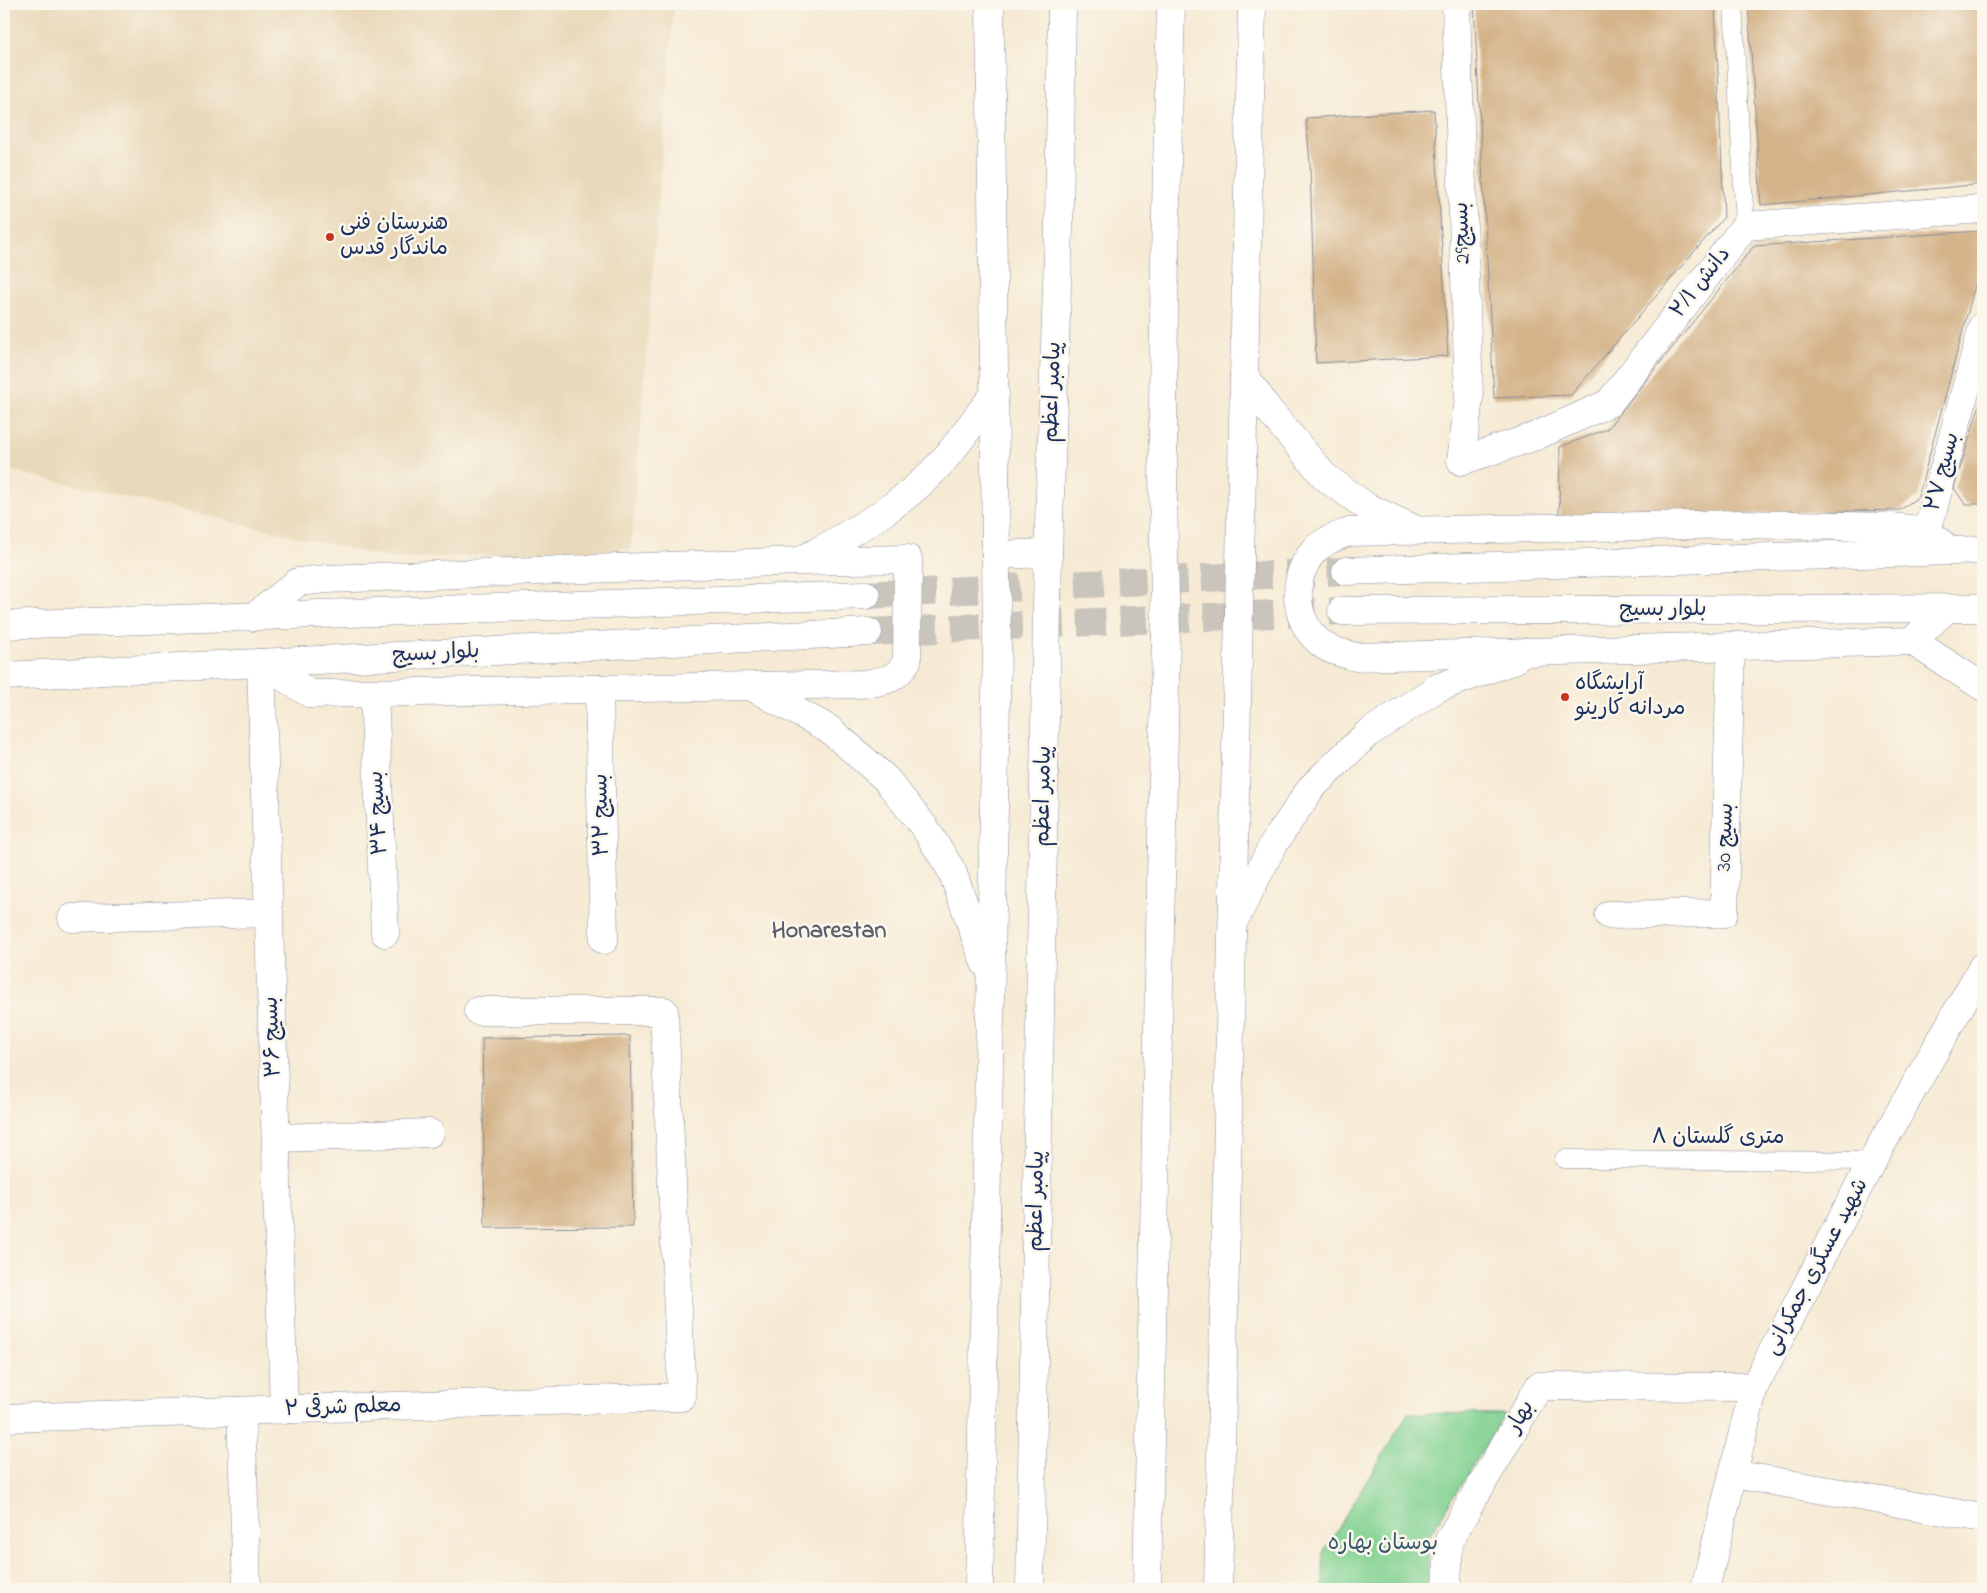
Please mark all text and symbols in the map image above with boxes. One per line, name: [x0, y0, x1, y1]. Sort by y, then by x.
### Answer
street label: بسیج29: [1446, 201, 1480, 265]
place label: هنرستان فنی ماندگار قدس: [340, 208, 448, 265]
marker: هنرستان فنی ماندگار قدس: [324, 231, 336, 243]
street label: دانش ۲/۱: [1663, 240, 1739, 326]
street label: پیامبر اعظم: [1035, 341, 1071, 443]
street label: بسیج ۲۷: [1917, 429, 1969, 515]
street label: بلوار بسیج: [1619, 594, 1707, 626]
street label: بلوار بسیج: [392, 636, 480, 672]
place label: آرایشگاه مردانه کارینو: [1574, 668, 1686, 725]
marker: آرایشگاه مردانه کارینو: [1559, 691, 1571, 703]
street label: پیامبر اعظم: [1027, 745, 1061, 847]
street label: بسیج ۳۴: [361, 770, 397, 856]
street label: بسیج ۳۲: [585, 773, 619, 857]
street label: بسیج 30: [1709, 802, 1743, 872]
district label: Honarestan: [772, 914, 886, 949]
street label: بسیج ۳۶: [256, 996, 290, 1078]
street label: ۸ متری گلستان: [1651, 1122, 1785, 1154]
street label: پیامبر اعظم: [1020, 1150, 1054, 1252]
street label: شهید عسگری جمکرانی: [1757, 1173, 1877, 1361]
street label: معلم شرقی ۲: [284, 1390, 402, 1426]
street label: بهار: [1498, 1395, 1543, 1441]
park label: بوستان بهاره: [1328, 1528, 1438, 1560]

